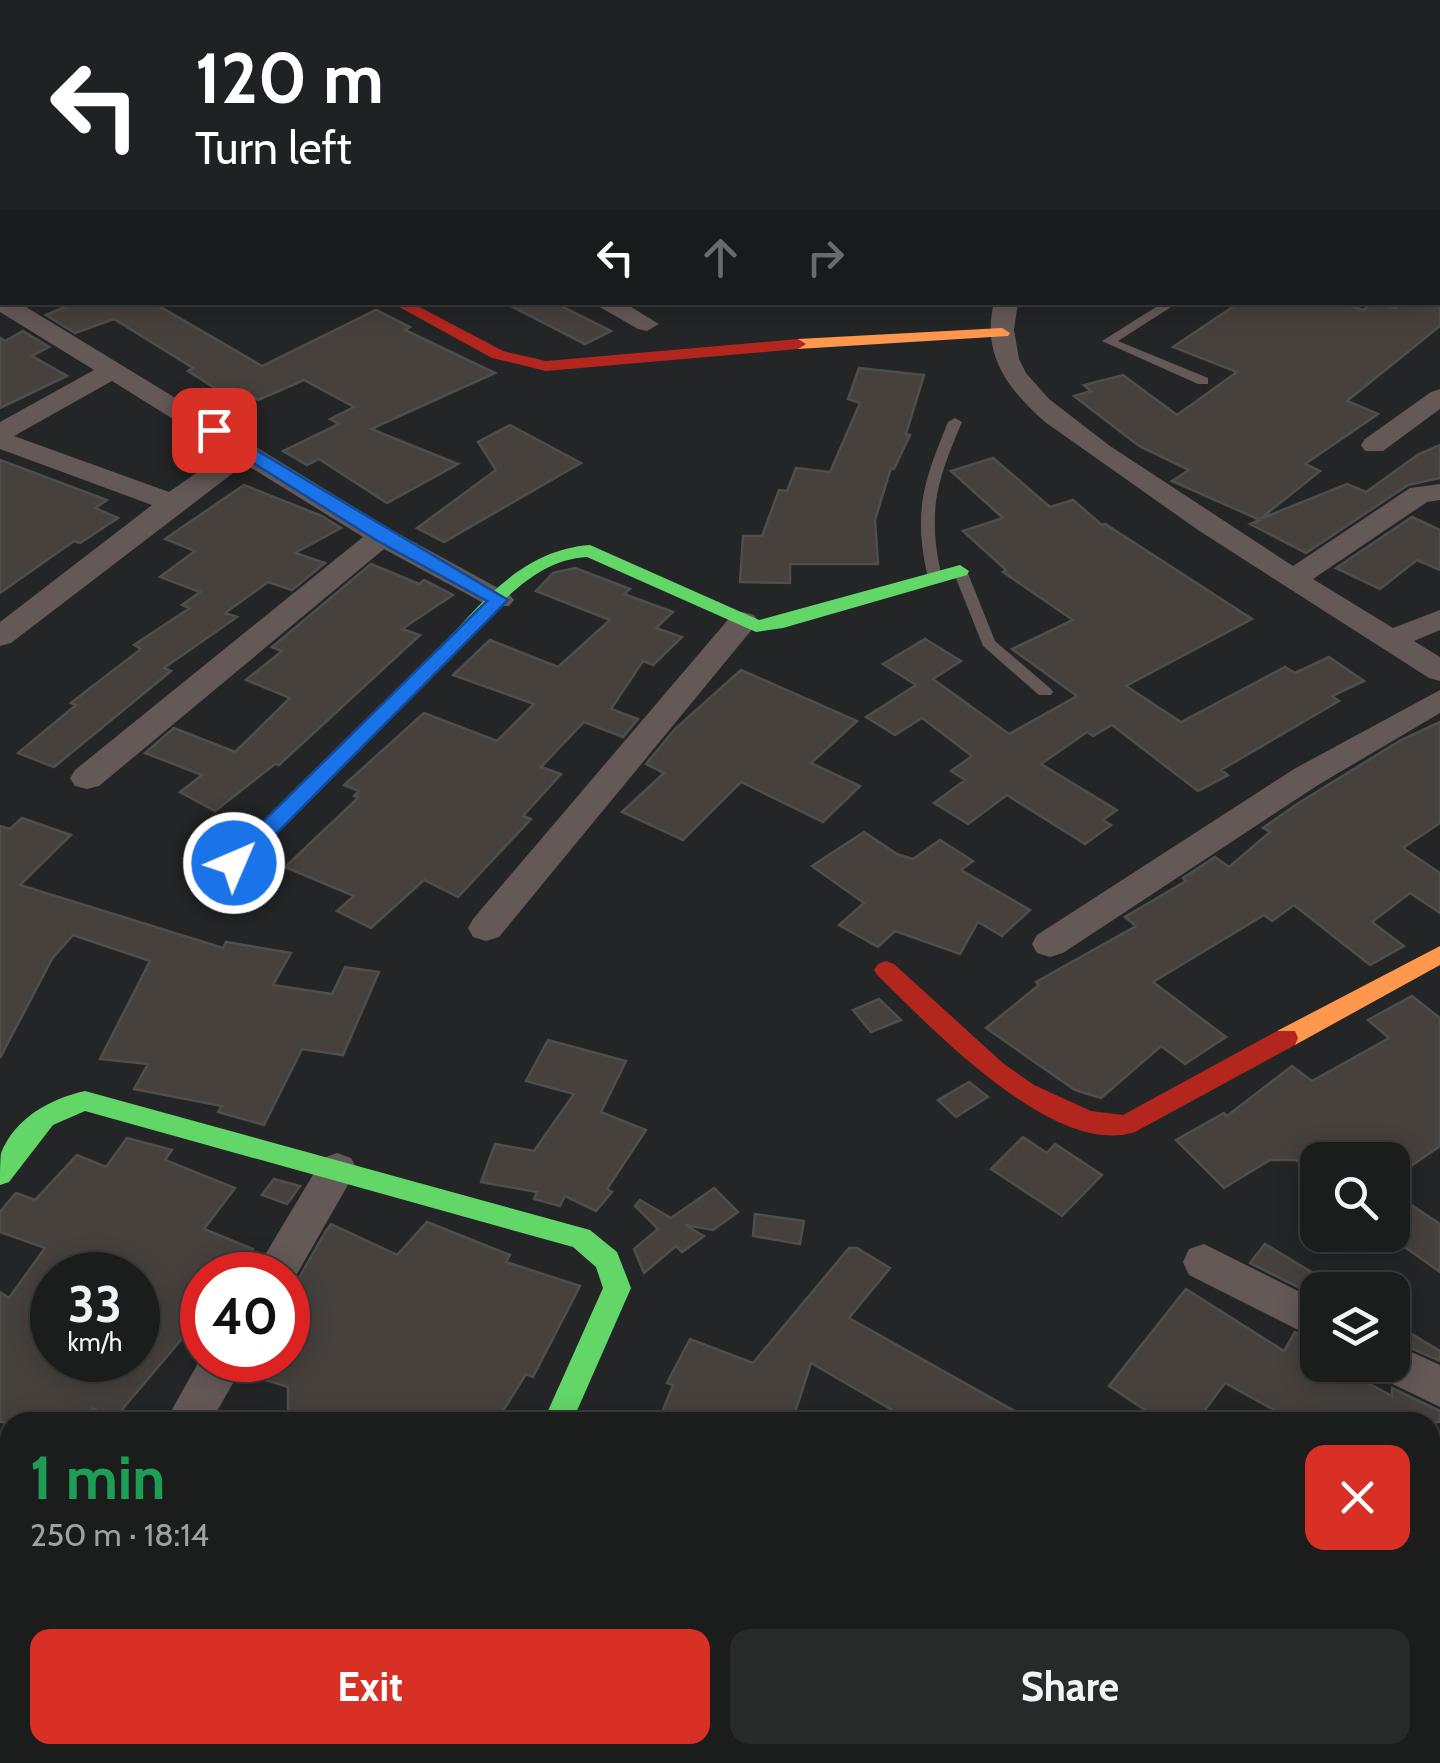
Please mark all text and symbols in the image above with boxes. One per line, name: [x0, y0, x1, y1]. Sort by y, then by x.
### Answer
text: 120 m: [195, 35, 384, 121]
icon: left: [30, 40, 160, 170]
text: Turn left: [195, 121, 352, 175]
icon: left: [588, 230, 643, 285]
icon: ahead: [693, 230, 748, 285]
icon: right: [798, 230, 853, 285]
pin: [172, 388, 257, 473]
icon: arrive: [187, 403, 242, 458]
position arrow: [182, 811, 286, 915]
map controls: [1300, 1142, 1410, 1382]
button: search: [1300, 1142, 1410, 1252]
speed limit sign: 40: [180, 1252, 310, 1382]
button: layers: [1300, 1272, 1410, 1382]
text: 33: [68, 1274, 122, 1335]
text: km/h: [68, 1327, 122, 1357]
text: 1 min: [30, 1441, 165, 1514]
button: close: [1305, 1445, 1410, 1550]
text: 250 m · 18:14: [30, 1515, 209, 1554]
button: Exit: [30, 1629, 710, 1744]
button: Share: [730, 1629, 1410, 1744]

